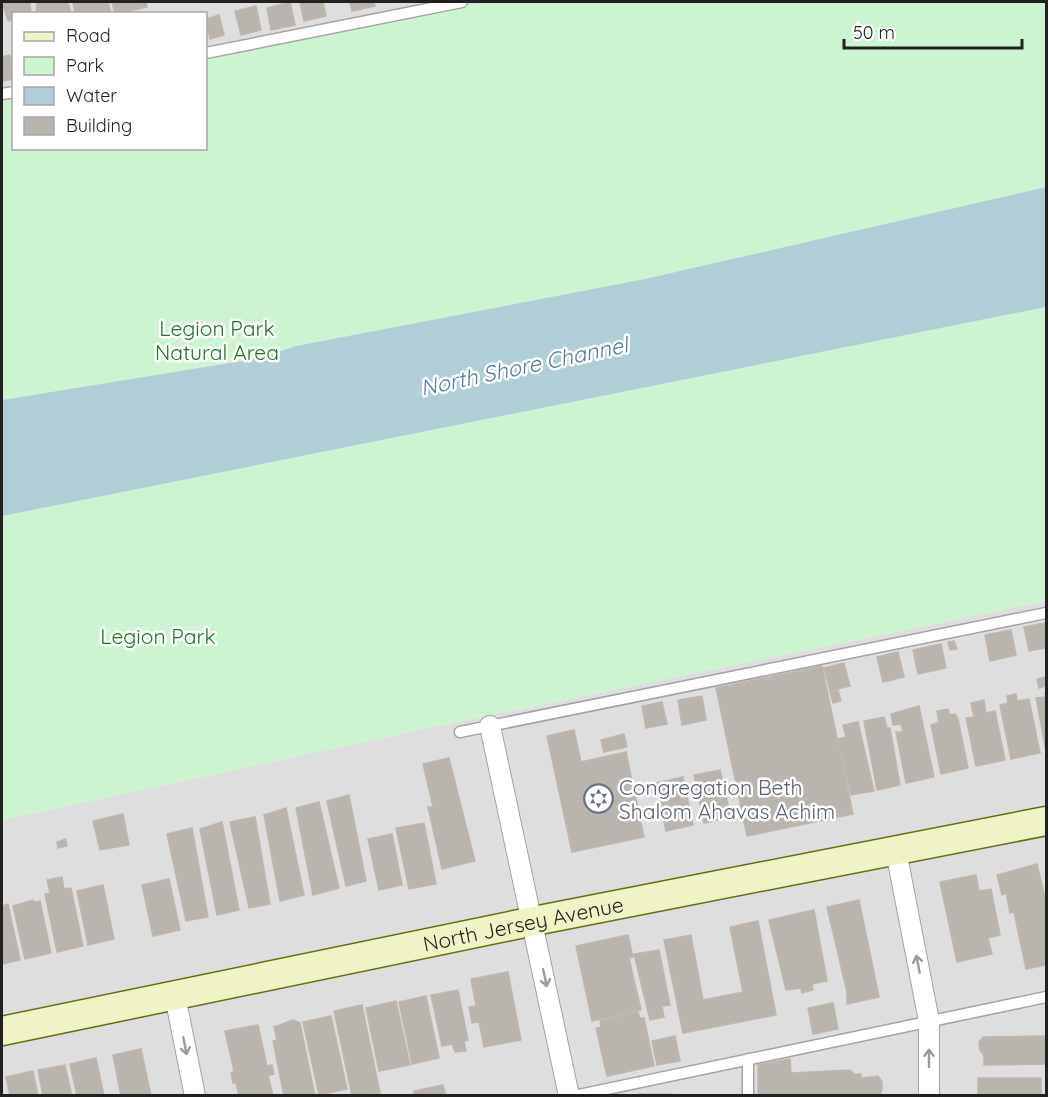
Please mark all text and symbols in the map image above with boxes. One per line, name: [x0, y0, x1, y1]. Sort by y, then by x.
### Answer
legend: [12, 12, 207, 150]
scale bar: [844, 12, 1022, 50]
text: 50 m: [853, 21, 895, 44]
text: Road: [66, 24, 111, 47]
text: Park: [66, 54, 104, 77]
text: Water: [66, 84, 117, 107]
text: Building: [66, 114, 132, 137]
park label: Legion Park Natural Area: [155, 315, 279, 365]
water label: North Shore Channel: [418, 330, 633, 402]
park label: Legion Park: [100, 623, 216, 649]
place label: Congregation Beth Shalom Ahavas Achim: [619, 774, 835, 824]
synagogue icon: Congregation Beth Shalom Ahavas Achim: [582, 783, 614, 815]
street label: North Jersey Avenue: [420, 891, 626, 957]
one-way arrow: [912, 955, 923, 974]
one-way arrow: [540, 968, 552, 987]
one-way arrow: [180, 1035, 191, 1055]
one-way arrow: [923, 1049, 935, 1069]

